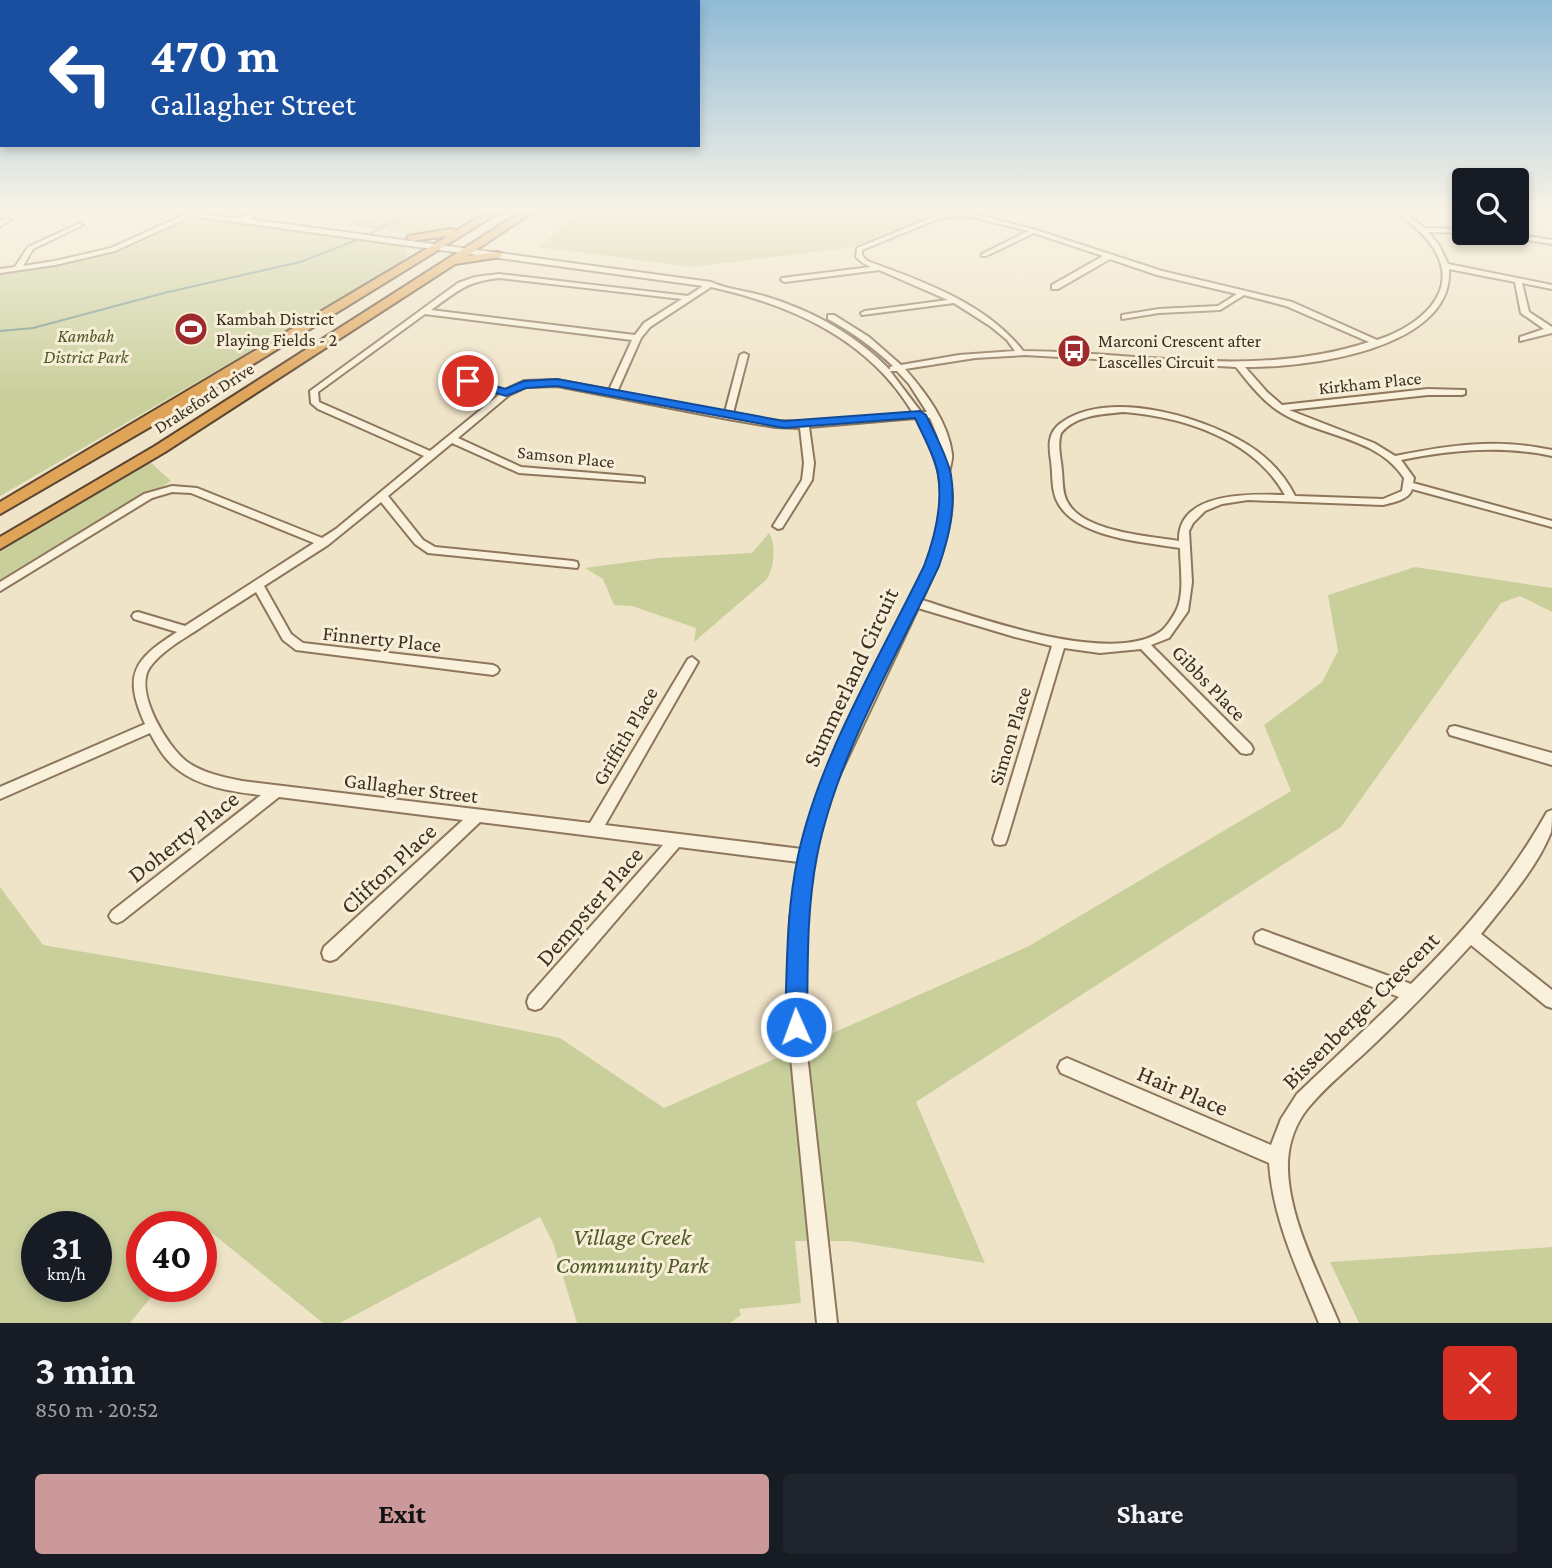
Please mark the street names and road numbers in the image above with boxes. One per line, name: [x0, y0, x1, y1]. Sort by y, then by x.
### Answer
street label: Drakeford Drive: [150, 358, 258, 438]
street label: Kirkham Place: [1318, 368, 1422, 398]
street label: Samson Place: [516, 442, 616, 472]
street label: Summerland Circuit: [797, 582, 904, 771]
street label: Finnerty Place: [322, 621, 442, 657]
street label: Gibbs Place: [1167, 640, 1251, 726]
street label: Griffith Place: [587, 683, 663, 789]
street label: Simon Place: [984, 684, 1036, 788]
street label: Gallagher Street: [343, 768, 481, 808]
street label: Doherty Place: [122, 784, 244, 888]
street label: Clifton Place: [335, 817, 441, 919]
street label: Dempster Place: [530, 841, 648, 971]
street label: Bissenberger Crescent: [1276, 925, 1445, 1094]
street label: Hair Place: [1134, 1059, 1232, 1121]

